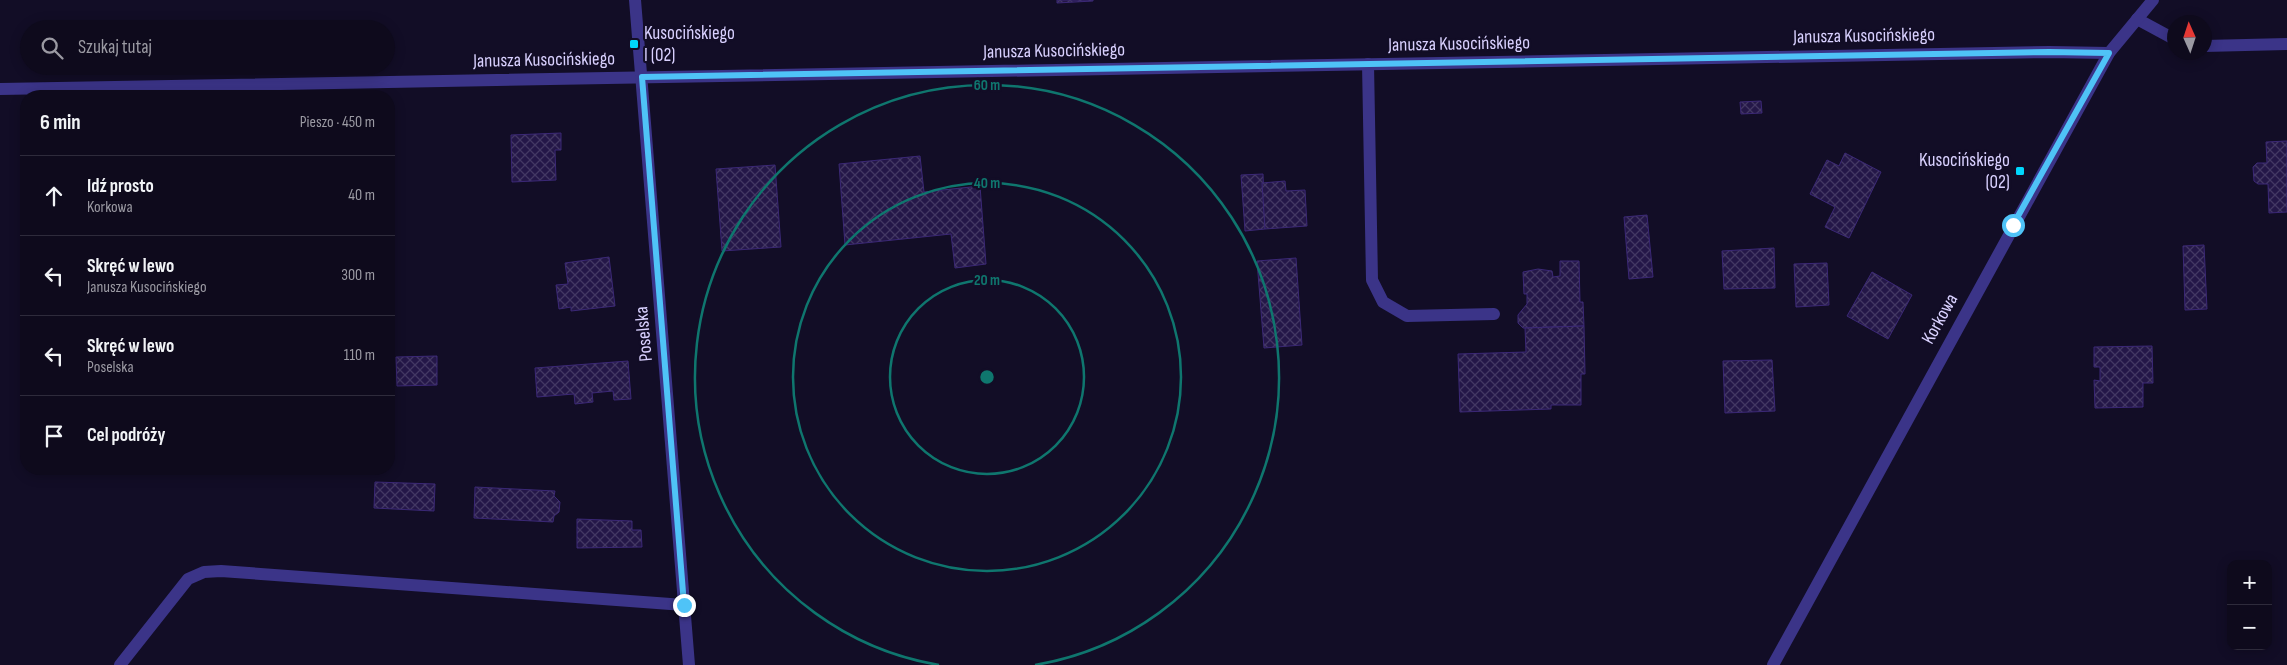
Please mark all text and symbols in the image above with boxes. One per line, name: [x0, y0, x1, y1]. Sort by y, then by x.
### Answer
north arrow: [2167, 15, 2212, 60]
search box: [20, 20, 395, 75]
place label: Kusocińskiego I (02): [644, 22, 735, 67]
street label: Janusza Kusocińskiego: [1792, 23, 1935, 49]
street label: Janusza Kusocińskiego: [1387, 31, 1530, 57]
icon: search: [38, 34, 66, 62]
text: Szukaj tutaj: [78, 36, 152, 59]
marker: Kusocińskiego I (02): [628, 38, 640, 50]
street label: Janusza Kusocińskiego: [982, 38, 1125, 64]
street label: Janusza Kusocińskiego: [472, 47, 615, 73]
text: 60 m: [974, 76, 1000, 95]
text: 6 min: [40, 110, 81, 135]
text: Pieszo · 450 m: [300, 113, 375, 132]
place label: Kusocińskiego (02): [1919, 149, 2010, 194]
marker: Kusocińskiego (02): [2014, 165, 2026, 177]
text: 40 m: [974, 174, 1000, 193]
text: Idź prosto: [87, 175, 154, 198]
icon: ahead: [40, 182, 68, 210]
text: 40 m: [348, 186, 375, 205]
text: Korkowa: [87, 198, 133, 217]
route start: [2002, 214, 2025, 237]
text: Skręć w lewo: [87, 255, 174, 278]
icon: left: [40, 262, 68, 290]
text: 300 m: [341, 266, 375, 285]
text: 20 m: [974, 271, 1000, 290]
text: Janusza Kusocińskiego: [87, 278, 207, 297]
street label: Korkowa: [1917, 290, 1963, 348]
street label: Poselska: [630, 305, 658, 363]
text: Skręć w lewo: [87, 335, 174, 358]
icon: left: [40, 342, 68, 370]
text: 110 m: [344, 346, 375, 365]
text: Poselska: [87, 358, 134, 377]
centre of rings: [978, 368, 996, 386]
icon: arrive: [40, 422, 68, 450]
text: Cel podróży: [87, 424, 165, 447]
map controls: [2227, 560, 2272, 650]
button: +: [2227, 560, 2272, 605]
route end: [673, 594, 696, 617]
button: −: [2227, 605, 2272, 650]

